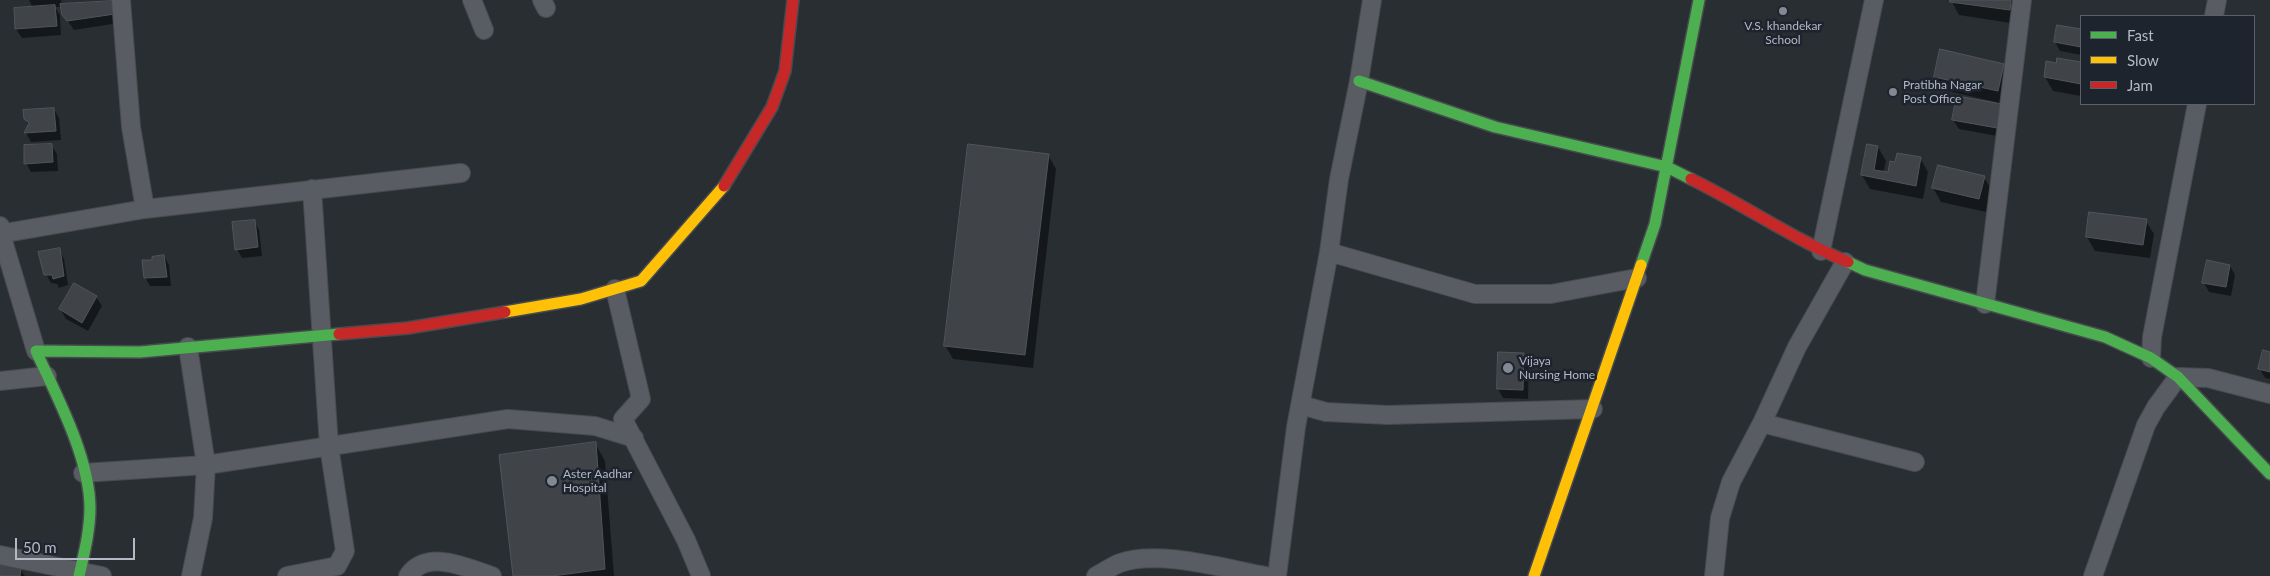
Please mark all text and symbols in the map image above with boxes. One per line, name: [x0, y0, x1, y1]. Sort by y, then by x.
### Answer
marker: V.S. khandekar School: [1777, 5, 1789, 17]
legend: [2080, 15, 2255, 105]
place label: V.S. khandekar School: [1744, 19, 1822, 47]
text: Fast: [2127, 26, 2154, 44]
text: Slow: [2127, 51, 2159, 69]
text: Jam: [2127, 76, 2153, 94]
place label: Pratibha Nagar Post Office: [1903, 78, 1982, 106]
marker: Pratibha Nagar Post Office: [1887, 86, 1899, 98]
place label: Vijaya Nursing Home: [1519, 354, 1595, 382]
marker: Vijaya Nursing Home: [1501, 361, 1515, 375]
place label: Aster Aadhar Hospital: [563, 467, 632, 495]
marker: Aster Aadhar Hospital: [545, 474, 559, 488]
scale bar: [18, 528, 138, 560]
text: 50 m: [23, 538, 57, 556]

